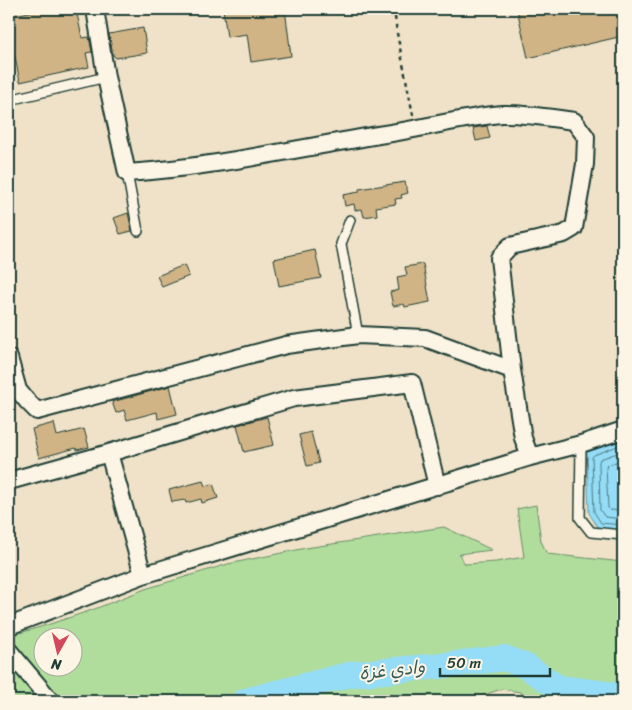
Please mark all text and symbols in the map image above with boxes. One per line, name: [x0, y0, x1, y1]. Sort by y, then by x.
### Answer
north arrow: [32, 628, 82, 678]
scale bar: [440, 645, 550, 677]
text: 50 m: [447, 650, 482, 676]
text: N: [49, 651, 64, 678]
water label: وادي غزة: [357, 651, 427, 689]

